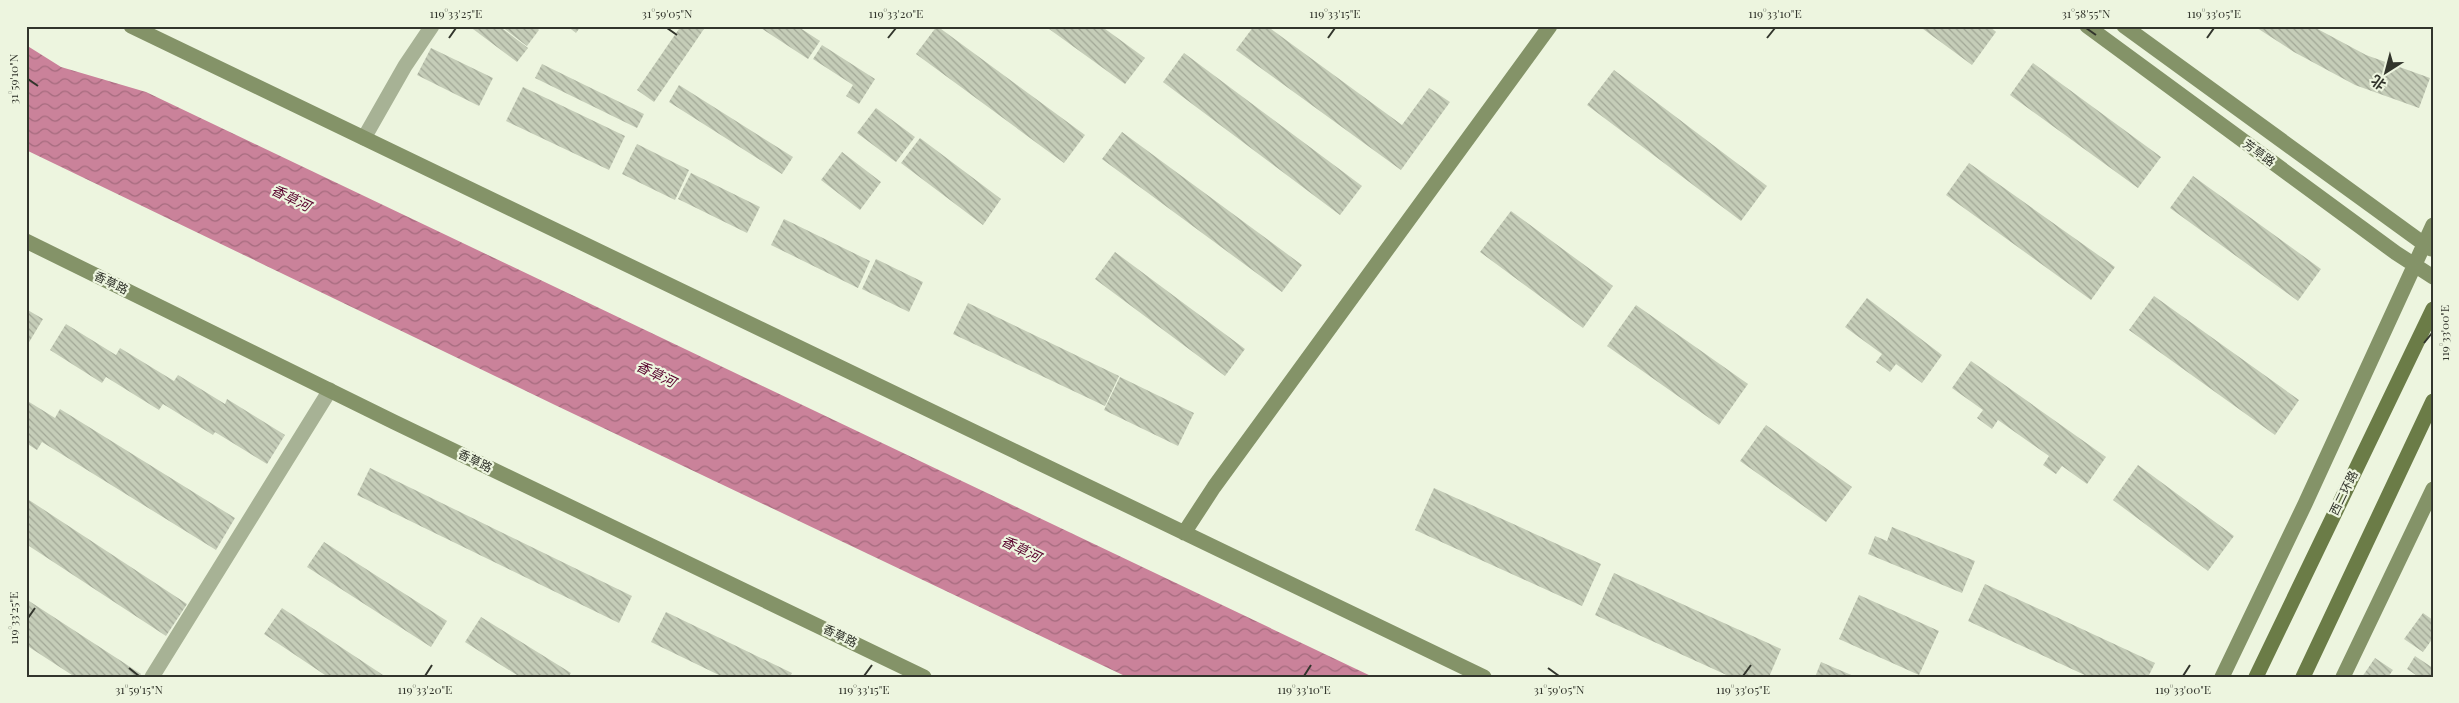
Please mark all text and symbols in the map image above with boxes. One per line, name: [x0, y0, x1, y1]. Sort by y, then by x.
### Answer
text: 119°33'25"E: [430, 5, 482, 21]
text: 31°59'05"N: [642, 5, 693, 21]
text: 119°33'20"E: [869, 5, 923, 21]
text: 119°33'15"E: [1309, 5, 1361, 21]
text: 119°33'10"E: [1748, 5, 1802, 21]
text: 31°58'55"N: [2061, 5, 2111, 21]
text: 119°33'05"E: [2187, 5, 2241, 21]
north arrow: [2362, 48, 2412, 98]
text: 31°59'10"N: [5, 53, 21, 104]
text: 北: [2367, 71, 2389, 95]
street label: 芳草路: [2240, 135, 2279, 169]
water label: 香草河: [268, 180, 317, 217]
street label: 香草路: [92, 267, 131, 297]
text: 119°33'00"E: [2436, 305, 2452, 361]
water label: 香草河: [633, 356, 682, 393]
street label: 香草路: [456, 445, 495, 475]
street label: 西二环路: [2325, 467, 2361, 518]
water label: 香草河: [998, 531, 1047, 568]
text: 119°33'25"E: [5, 592, 21, 644]
street label: 香草路: [821, 620, 860, 650]
text: 31°59'15"N: [115, 681, 164, 697]
text: 119°33'20"E: [398, 681, 452, 697]
text: 119°33'15"E: [838, 681, 890, 697]
text: 119°33'10"E: [1277, 681, 1331, 697]
text: 31°59'05"N: [1534, 681, 1585, 697]
text: 119°33'05"E: [1716, 681, 1770, 697]
text: 119°33'00"E: [2155, 681, 2211, 697]

